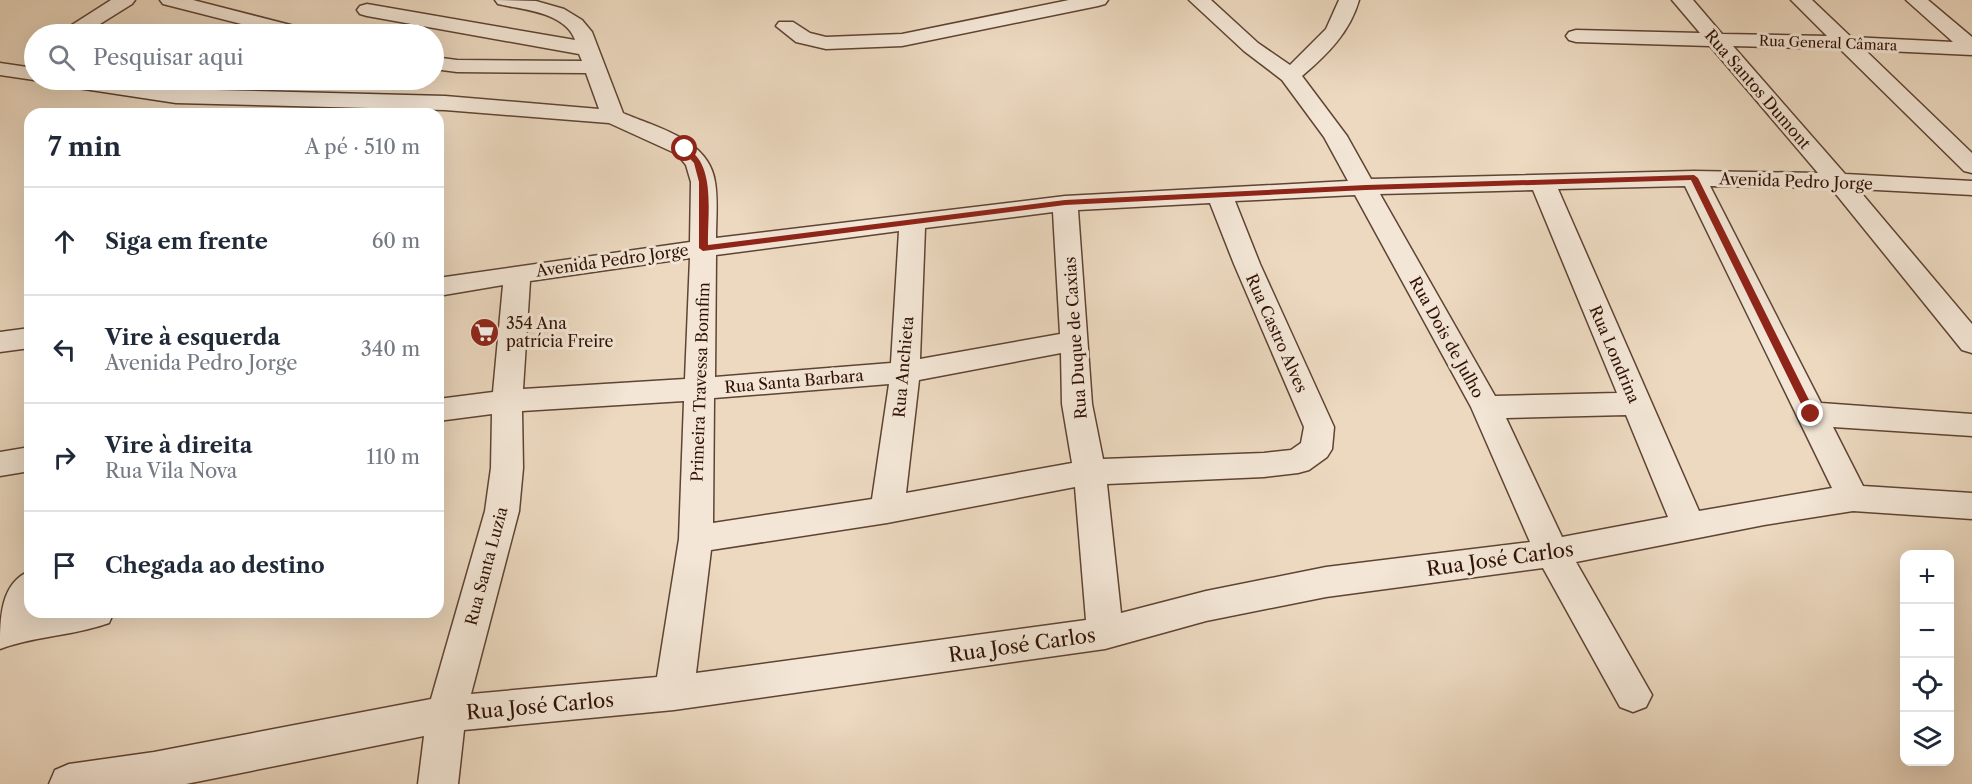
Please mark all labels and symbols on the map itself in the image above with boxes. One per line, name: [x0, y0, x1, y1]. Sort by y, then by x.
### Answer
street label: Rua Santos Dumont: [1701, 25, 1816, 153]
street label: Rua General Câmara: [1759, 32, 1898, 54]
route start: [671, 135, 697, 161]
street label: Avenida Pedro Jorge: [1718, 168, 1873, 194]
street label: Avenida Pedro Jorge: [533, 239, 690, 281]
street label: Rua Duque de Caxias: [1059, 256, 1091, 420]
street label: Rua Castro Alves: [1242, 271, 1312, 396]
street label: Rua Dois de Julho: [1405, 273, 1489, 401]
street label: Primeira Travessa Bomfim: [687, 282, 713, 482]
street label: Rua Londrina: [1585, 302, 1645, 406]
place label: 354 Ana patrícia Freire: [506, 313, 614, 351]
street label: Rua Anchieta: [889, 315, 917, 418]
supermarket icon: 354 Ana patrícia Freire: [469, 316, 501, 348]
street label: Rua Santa Barbara: [724, 365, 865, 397]
route end: [1797, 400, 1823, 426]
street label: Rua Santa Luzia: [461, 504, 512, 628]
street label: Rua José Carlos: [1425, 537, 1575, 581]
street label: Rua José Carlos: [947, 623, 1097, 667]
street label: Rua José Carlos: [465, 688, 615, 724]

